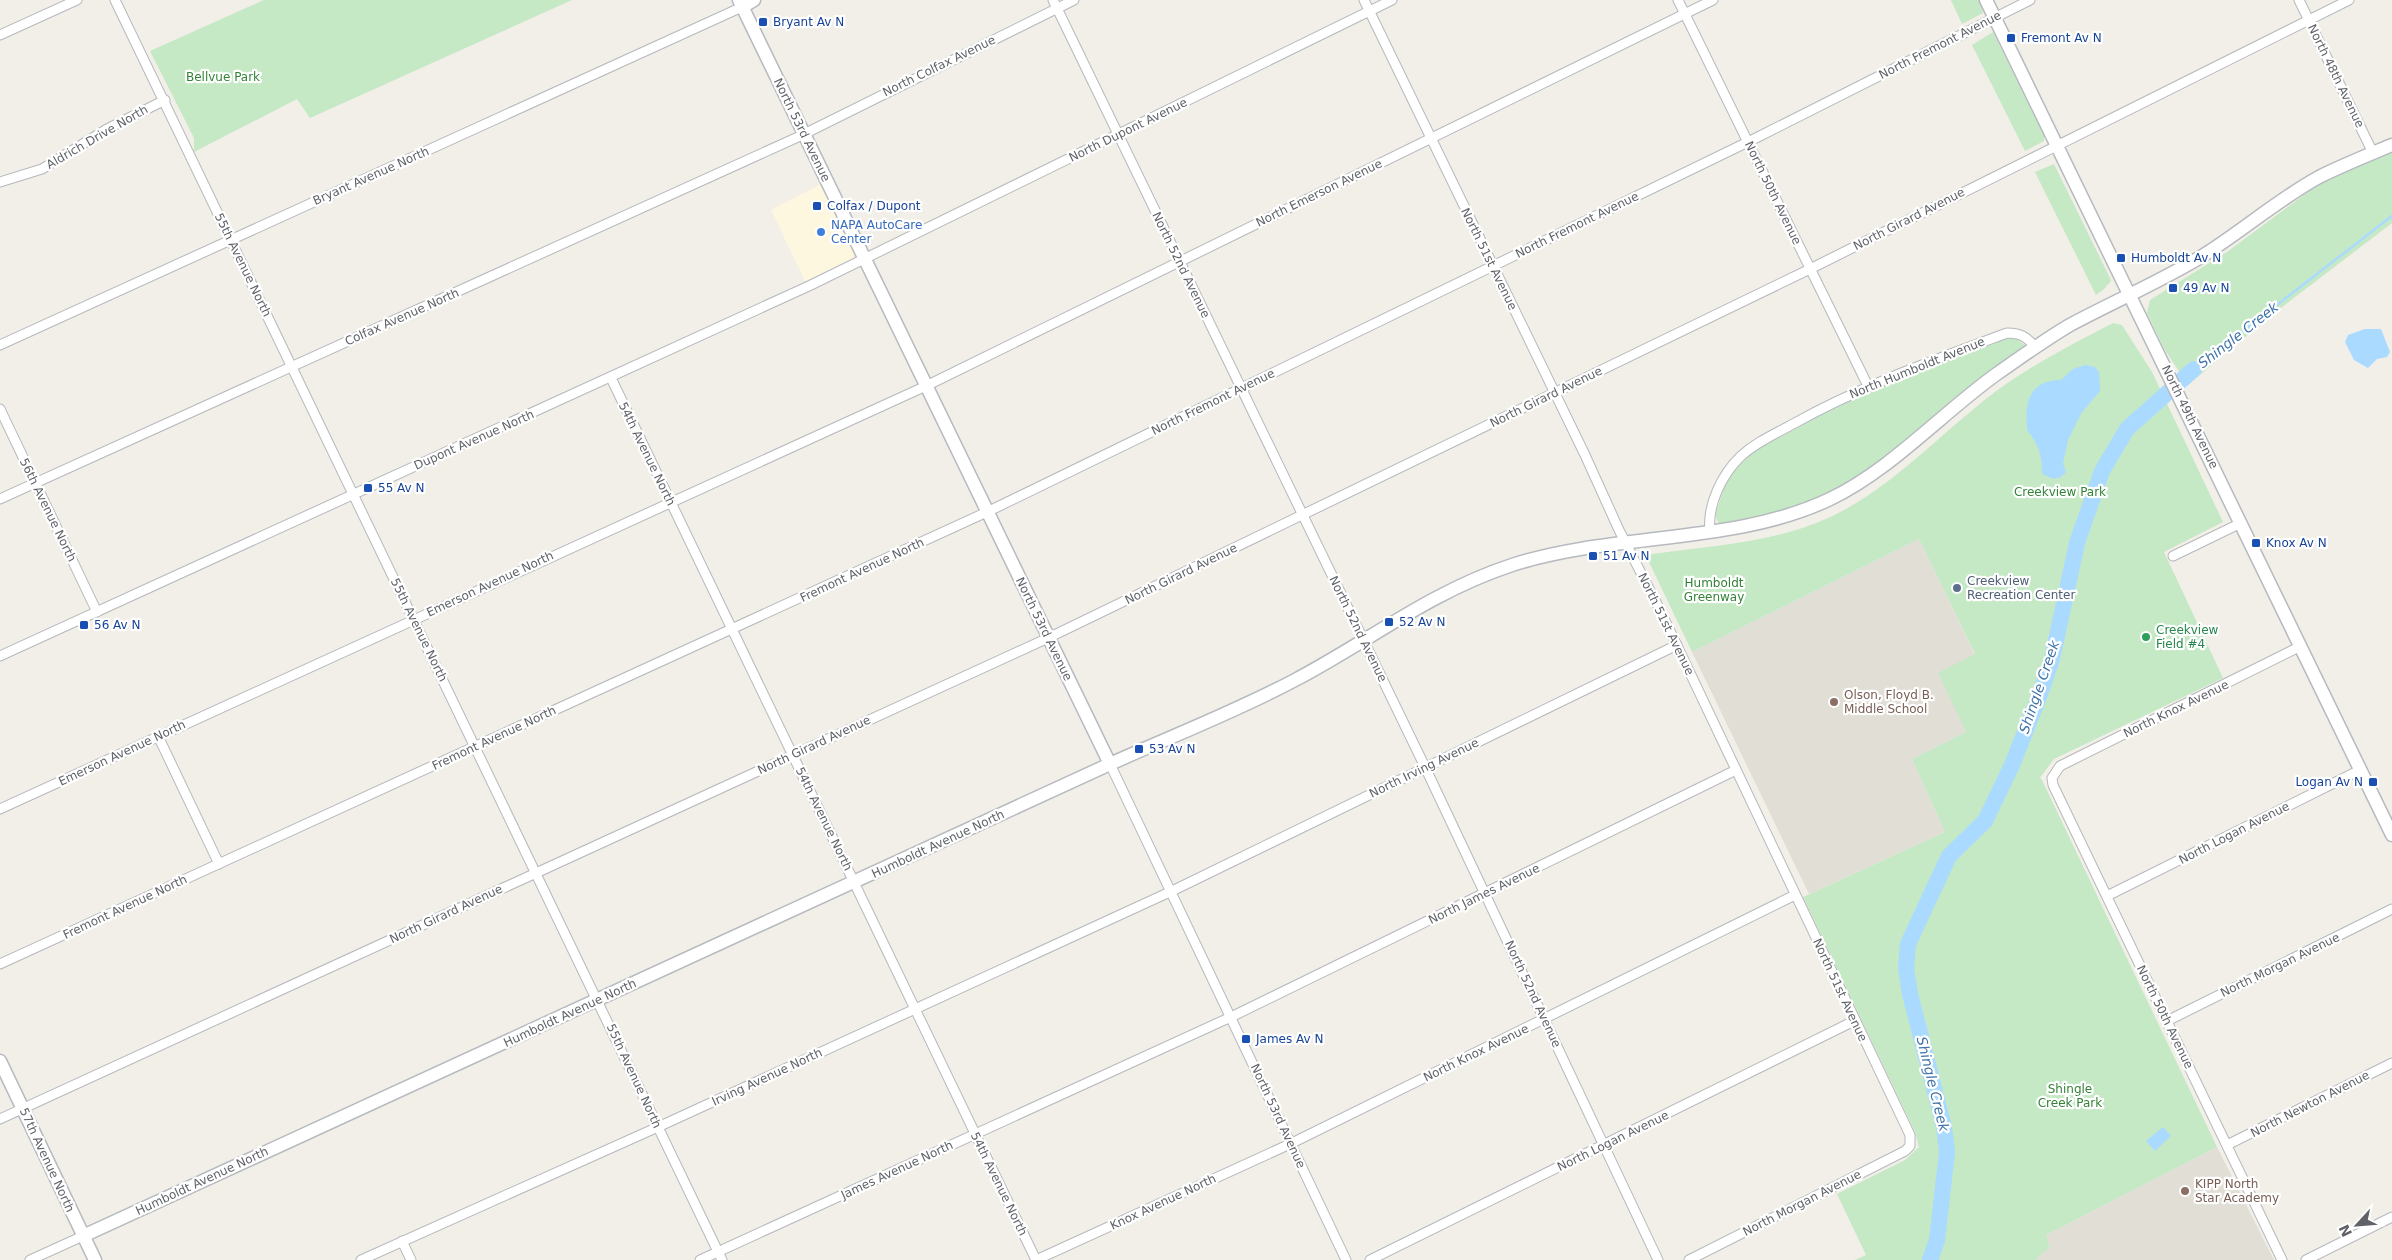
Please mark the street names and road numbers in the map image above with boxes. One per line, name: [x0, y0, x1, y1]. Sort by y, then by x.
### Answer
street label: North Fremont Avenue: [1877, 8, 2003, 82]
street label: North 48th Avenue: [2305, 22, 2367, 130]
street label: North Colfax Avenue: [880, 33, 998, 99]
street label: North 53rd Avenue: [771, 76, 833, 184]
street label: North Dupont Avenue: [1067, 95, 1189, 165]
street label: Aldrich Drive North: [44, 102, 150, 172]
street label: North 50th Avenue: [1742, 139, 1804, 247]
street label: Bryant Avenue North: [311, 144, 431, 208]
street label: North Emerson Avenue: [1254, 156, 1384, 230]
street label: North Girard Avenue: [1851, 185, 1967, 253]
street label: North Fremont Avenue: [1513, 189, 1641, 261]
street label: North 51st Avenue: [1458, 206, 1520, 312]
street label: North 52nd Avenue: [1149, 210, 1213, 320]
street label: 55th Avenue North: [212, 211, 274, 319]
street label: Colfax Avenue North: [343, 285, 461, 349]
street label: North Humboldt Avenue: [1847, 334, 1987, 402]
street label: North 49th Avenue: [2159, 363, 2221, 471]
street label: North Girard Avenue: [1488, 364, 1604, 430]
street label: North Fremont Avenue: [1149, 366, 1277, 438]
street label: 54th Avenue North: [616, 400, 678, 508]
street label: Dupont Avenue North: [412, 407, 536, 473]
street label: 56th Avenue North: [17, 456, 79, 564]
street label: Fremont Avenue North: [798, 535, 926, 605]
street label: North Girard Avenue: [1123, 541, 1239, 607]
street label: Emerson Avenue North: [424, 548, 556, 620]
street label: North 51st Avenue: [1635, 571, 1697, 677]
street label: North 52nd Avenue: [1326, 574, 1390, 684]
street label: North 53rd Avenue: [1013, 575, 1075, 683]
street label: 55th Avenue North: [388, 576, 450, 684]
street label: North Knox Avenue: [2121, 677, 2231, 741]
street label: Fremont Avenue North: [430, 703, 558, 773]
street label: North Girard Avenue: [755, 713, 873, 777]
street label: Emerson Avenue North: [56, 717, 188, 789]
street label: North Irving Avenue: [1367, 735, 1481, 801]
street label: 54th Avenue North: [793, 765, 855, 873]
street label: North Logan Avenue: [2176, 799, 2292, 867]
street label: Humboldt Avenue North: [869, 807, 1007, 881]
street label: North James Avenue: [1426, 861, 1542, 927]
street label: Fremont Avenue North: [61, 872, 189, 942]
street label: North Girard Avenue: [387, 882, 505, 946]
street label: North Morgan Avenue: [2218, 930, 2342, 1000]
street label: North 51st Avenue: [1810, 936, 1870, 1044]
street label: North 52nd Avenue: [1502, 938, 1564, 1050]
street label: North 50th Avenue: [2134, 963, 2196, 1071]
street label: Humboldt Avenue North: [501, 976, 639, 1050]
street label: North Knox Avenue: [1421, 1021, 1531, 1085]
street label: 55th Avenue North: [604, 1022, 664, 1130]
street label: Irving Avenue North: [710, 1045, 824, 1109]
street label: North 53rd Avenue: [1248, 1062, 1308, 1170]
street label: North Newton Avenue: [2248, 1068, 2372, 1140]
street label: 57th Avenue North: [17, 1106, 77, 1214]
street label: North Logan Avenue: [1555, 1108, 1671, 1174]
street label: 54th Avenue North: [968, 1130, 1030, 1238]
street label: James Avenue North: [838, 1138, 955, 1203]
street label: Humboldt Avenue North: [133, 1144, 271, 1218]
street label: North Morgan Avenue: [1741, 1167, 1863, 1239]
street label: Knox Avenue North: [1108, 1171, 1218, 1233]

